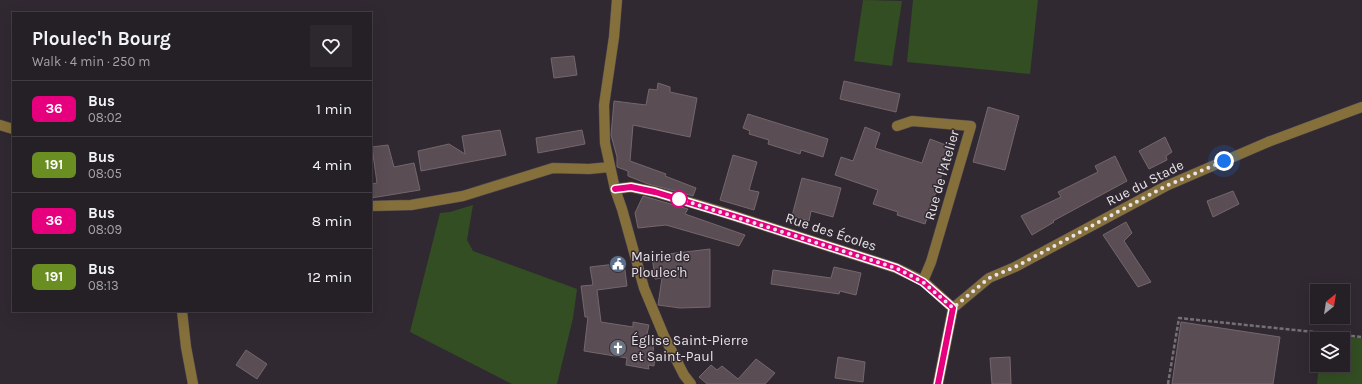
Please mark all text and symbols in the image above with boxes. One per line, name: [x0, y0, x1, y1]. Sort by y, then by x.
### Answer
button: heart: [310, 25, 352, 67]
text: Ploulec'h Bourg: [32, 28, 171, 50]
text: Walk · 4 min · 250 m: [32, 54, 150, 69]
text: Bus: [88, 92, 115, 110]
text: 36: [45, 100, 63, 117]
text: 1 min: [316, 100, 352, 118]
text: 08:02: [88, 110, 122, 125]
street label: Rue de l'Atelier: [921, 127, 963, 222]
text: Bus: [88, 148, 115, 166]
your location: [1214, 151, 1234, 171]
text: 191: [45, 156, 63, 173]
text: 4 min: [313, 156, 352, 174]
street label: Rue du Stade: [1103, 156, 1187, 210]
text: 08:05: [88, 166, 122, 181]
unlabelled marker: [670, 190, 688, 208]
text: Bus: [88, 204, 115, 222]
street label: Rue des Écoles: [783, 208, 879, 255]
text: 36: [45, 212, 63, 229]
text: 8 min: [312, 212, 352, 230]
text: 08:09: [88, 222, 122, 237]
place label: Mairie de Ploulec'h: [631, 248, 690, 281]
public building icon: Mairie de Ploulec'h: [608, 254, 628, 274]
text: Bus: [88, 260, 115, 278]
text: 191: [45, 268, 63, 285]
text: 12 min: [307, 268, 352, 286]
text: 08:13: [88, 278, 119, 293]
north arrow: [1310, 284, 1350, 324]
map controls: [1310, 284, 1350, 372]
place label: Église Saint-Pierre et Saint-Paul: [631, 331, 748, 365]
button: layers: [1310, 332, 1350, 372]
church icon: Église Saint-Pierre et Saint-Paul: [608, 338, 628, 358]

